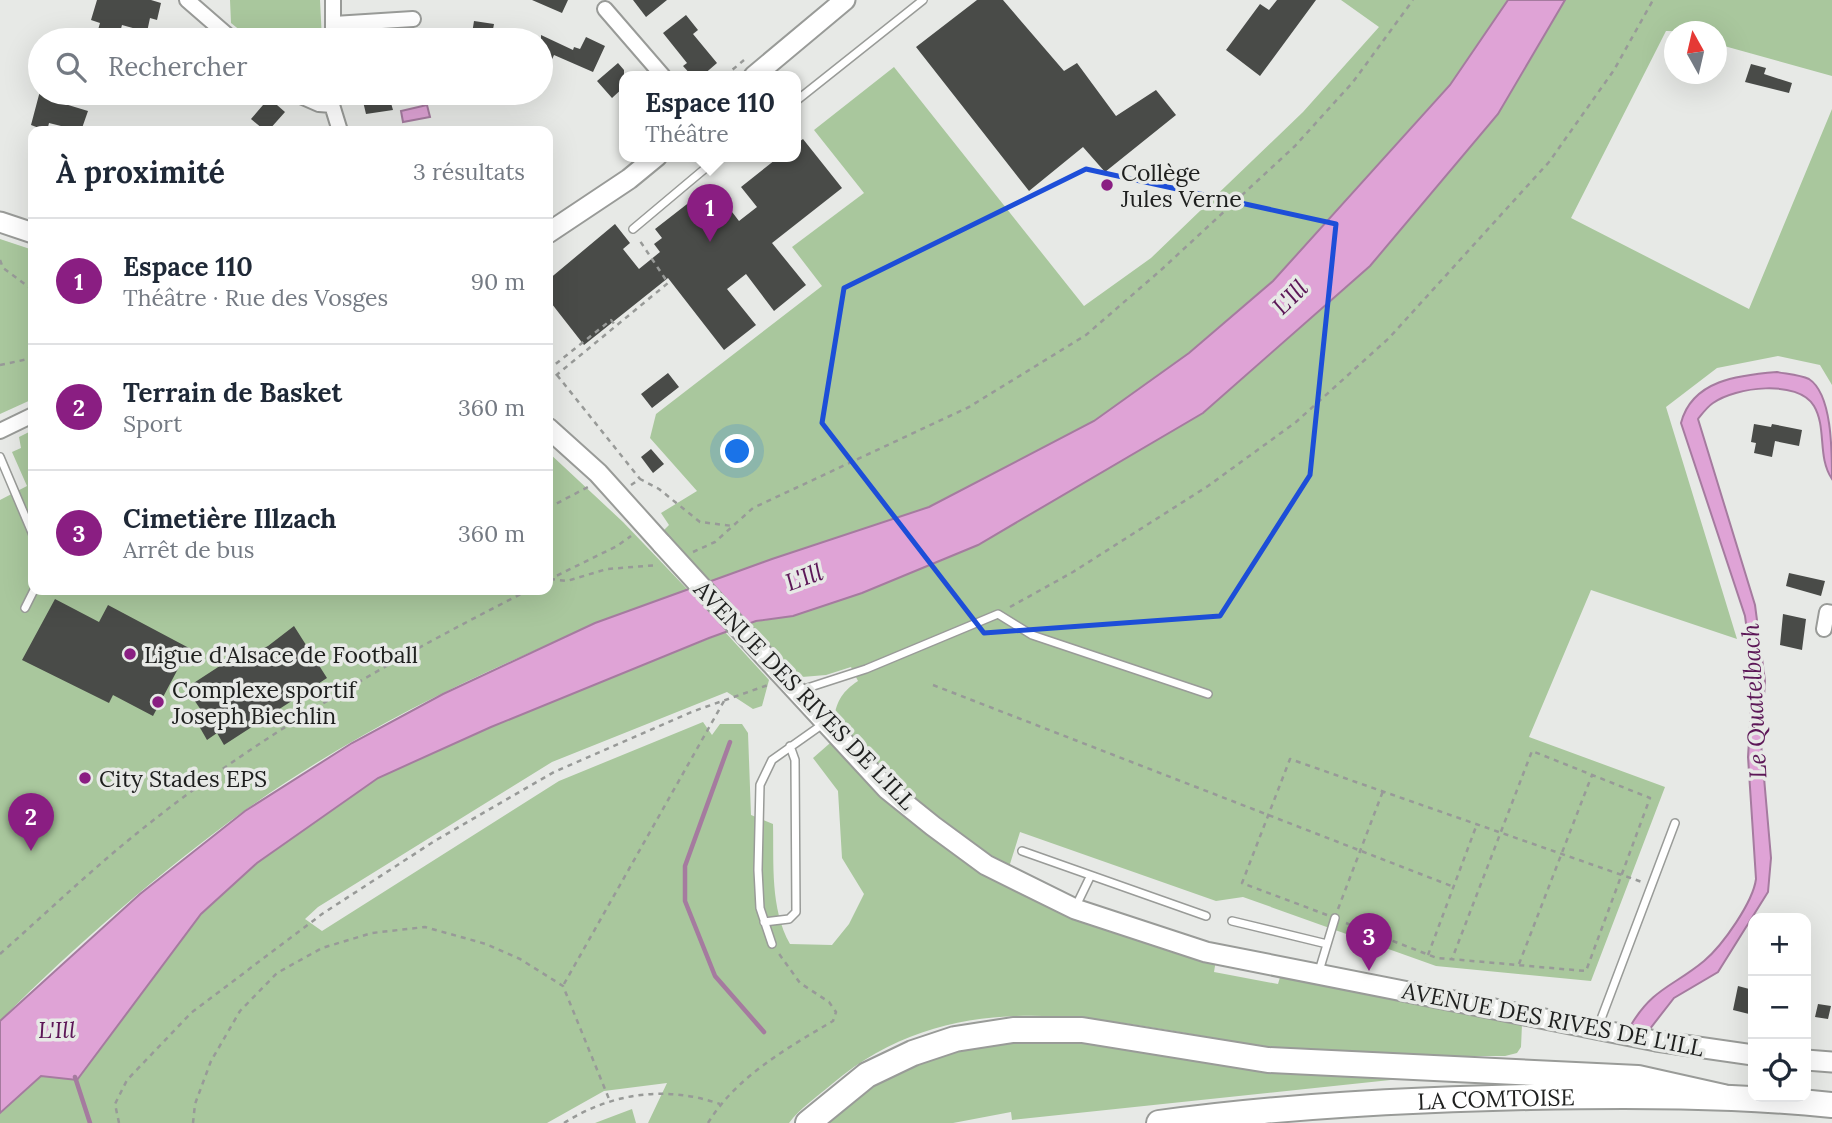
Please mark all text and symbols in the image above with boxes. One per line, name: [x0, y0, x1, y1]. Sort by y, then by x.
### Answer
north arrow: [1664, 21, 1727, 84]
search box: [28, 28, 553, 105]
icon: search: [52, 48, 90, 86]
text: Rechercher: [108, 50, 247, 83]
popup: [619, 71, 801, 162]
text: Espace 110: [645, 86, 775, 119]
text: Théâtre: [645, 119, 729, 148]
text: À proximité: [56, 153, 225, 191]
text: 3 résultats: [413, 157, 525, 186]
place label: Collège Jules Verne: [1120, 158, 1242, 213]
marker: Collège Jules Verne: [1099, 177, 1115, 193]
pin: 1: [687, 184, 733, 242]
text: Espace 110: [123, 250, 253, 283]
text: 1: [74, 267, 84, 296]
text: 90 m: [471, 267, 525, 296]
water label: L'Ill: [1266, 273, 1315, 321]
text: Théâtre · Rue des Vosges: [123, 283, 388, 312]
text: Terrain de Basket: [123, 376, 342, 409]
text: 2: [73, 393, 85, 422]
text: 360 m: [458, 393, 525, 422]
text: Sport: [123, 409, 182, 438]
your location: [720, 434, 754, 468]
text: Cimetière Illzach: [123, 502, 337, 535]
text: 3: [73, 519, 85, 548]
text: 360 m: [458, 519, 525, 548]
text: Arrêt de bus: [123, 535, 254, 564]
water label: L'Ill: [781, 556, 827, 598]
street label: AVENUE DES RIVES DE L'ILL: [687, 574, 922, 815]
water label: Le Quatelbach: [1734, 622, 1774, 779]
place label: Ligue d'Alsace de Football: [144, 640, 418, 669]
marker: Ligue d'Alsace de Football: [122, 646, 138, 662]
place label: Complexe sportif Joseph Biechlin: [171, 675, 358, 730]
marker: Complexe sportif Joseph Biechlin: [150, 694, 166, 710]
place label: City Stades EPS: [99, 764, 267, 793]
marker: City Stades EPS: [77, 770, 93, 786]
pin: 2: [8, 793, 54, 851]
pin: 3: [1346, 913, 1392, 971]
map controls: [1748, 913, 1811, 1102]
button: +: [1748, 913, 1811, 976]
street label: AVENUE DES RIVES DE L'ILL: [1399, 975, 1706, 1062]
button: −: [1748, 976, 1811, 1039]
water label: L'Ill: [38, 1014, 76, 1045]
button: locate: [1748, 1039, 1811, 1102]
street label: LA COMTOISE: [1417, 1082, 1575, 1115]

